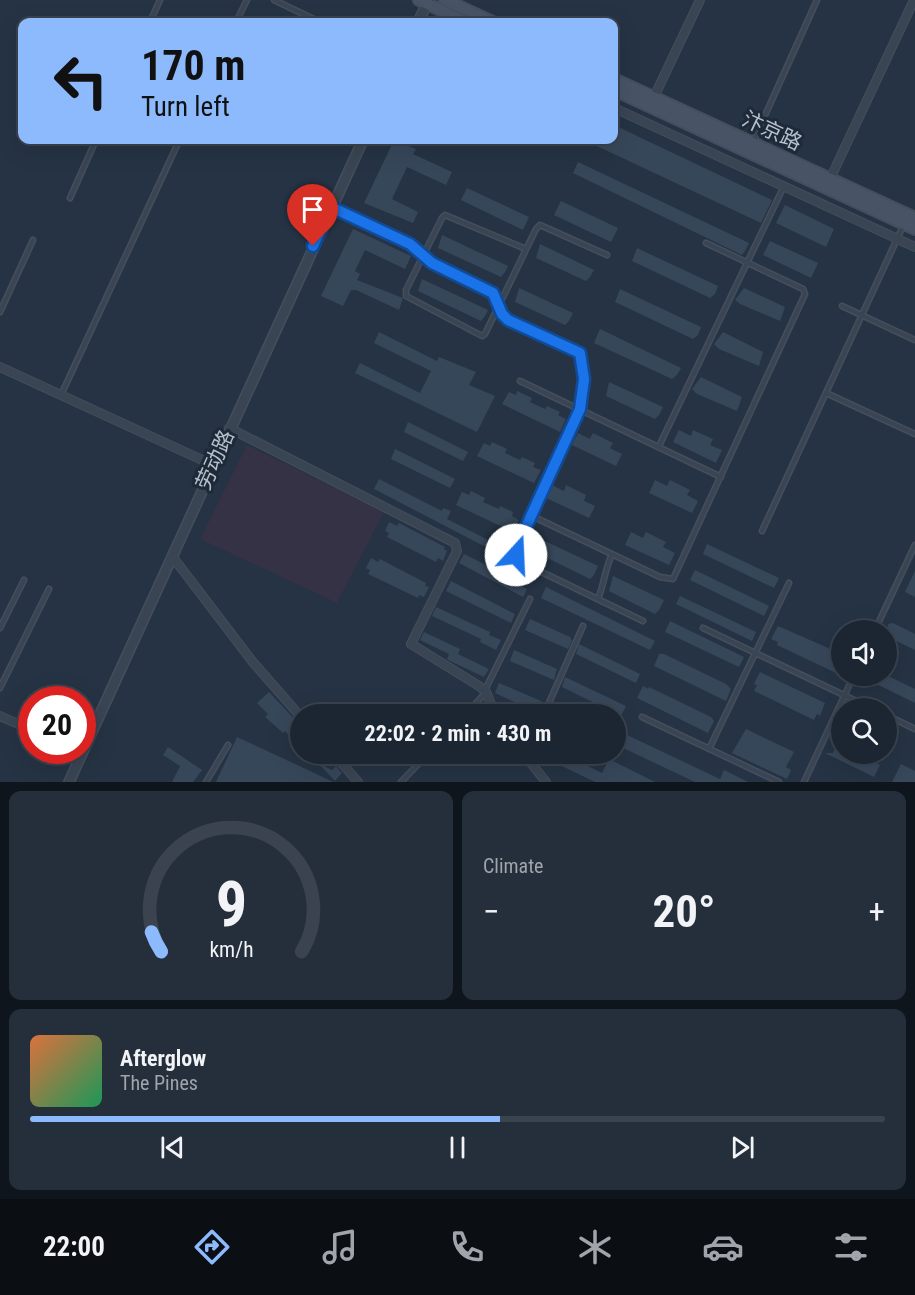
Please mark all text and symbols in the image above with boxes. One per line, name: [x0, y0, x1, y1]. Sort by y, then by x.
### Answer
text: 170 m: [141, 41, 246, 90]
icon: left: [42, 42, 120, 120]
text: Turn left: [141, 91, 230, 123]
street label: 汴京路: [738, 107, 806, 155]
pin: [287, 184, 338, 246]
icon: arrive: [296, 193, 329, 226]
street label: 劳动路: [191, 426, 239, 494]
position arrow: [484, 523, 548, 587]
map controls: [831, 620, 897, 764]
button: sound: [831, 620, 897, 686]
speed limit sign: 20: [18, 686, 96, 764]
button: search: [831, 698, 897, 764]
text: 22:02 · 2 min · 430 m: [365, 721, 551, 746]
text: Climate: [483, 854, 543, 878]
text: 9: [215, 868, 247, 941]
text: 20°: [653, 885, 716, 938]
text: −: [483, 892, 500, 931]
text: +: [869, 892, 885, 931]
text: km/h: [209, 938, 253, 963]
text: Afterglow: [120, 1046, 206, 1071]
text: The Pines: [120, 1071, 198, 1095]
icon: previous: [156, 1131, 189, 1164]
icon: pause: [441, 1131, 474, 1164]
icon: next: [726, 1131, 759, 1164]
icon: directions: [191, 1226, 233, 1268]
icon: music: [319, 1226, 361, 1268]
icon: phone: [446, 1226, 488, 1268]
icon: climate: [574, 1226, 616, 1268]
icon: car: [702, 1226, 744, 1268]
icon: filters: [830, 1226, 872, 1268]
text: 22:00: [43, 1231, 105, 1263]

